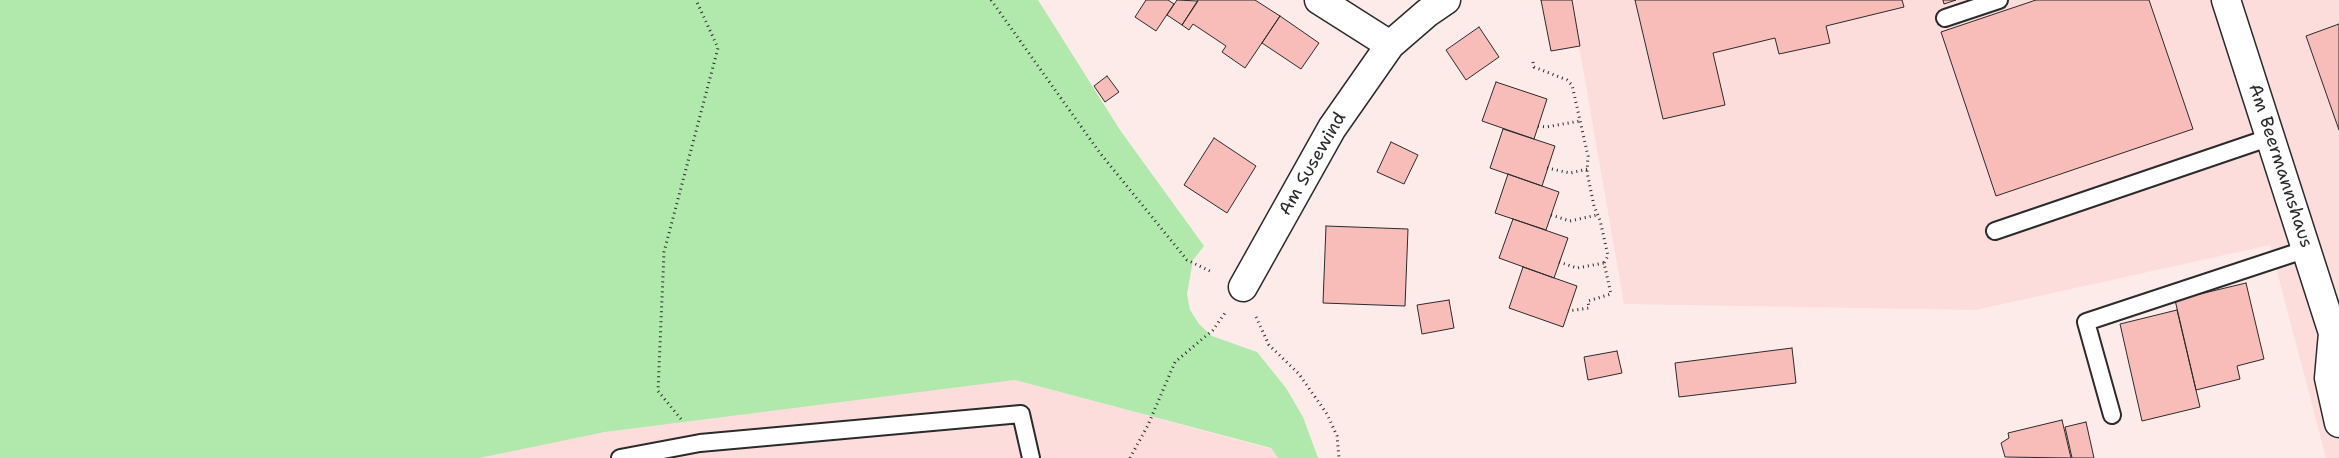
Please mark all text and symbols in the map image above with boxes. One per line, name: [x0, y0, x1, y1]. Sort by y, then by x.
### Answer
street label: Am Beermannshaus: [2243, 81, 2317, 251]
street label: Am Susewind: [1275, 109, 1351, 219]

